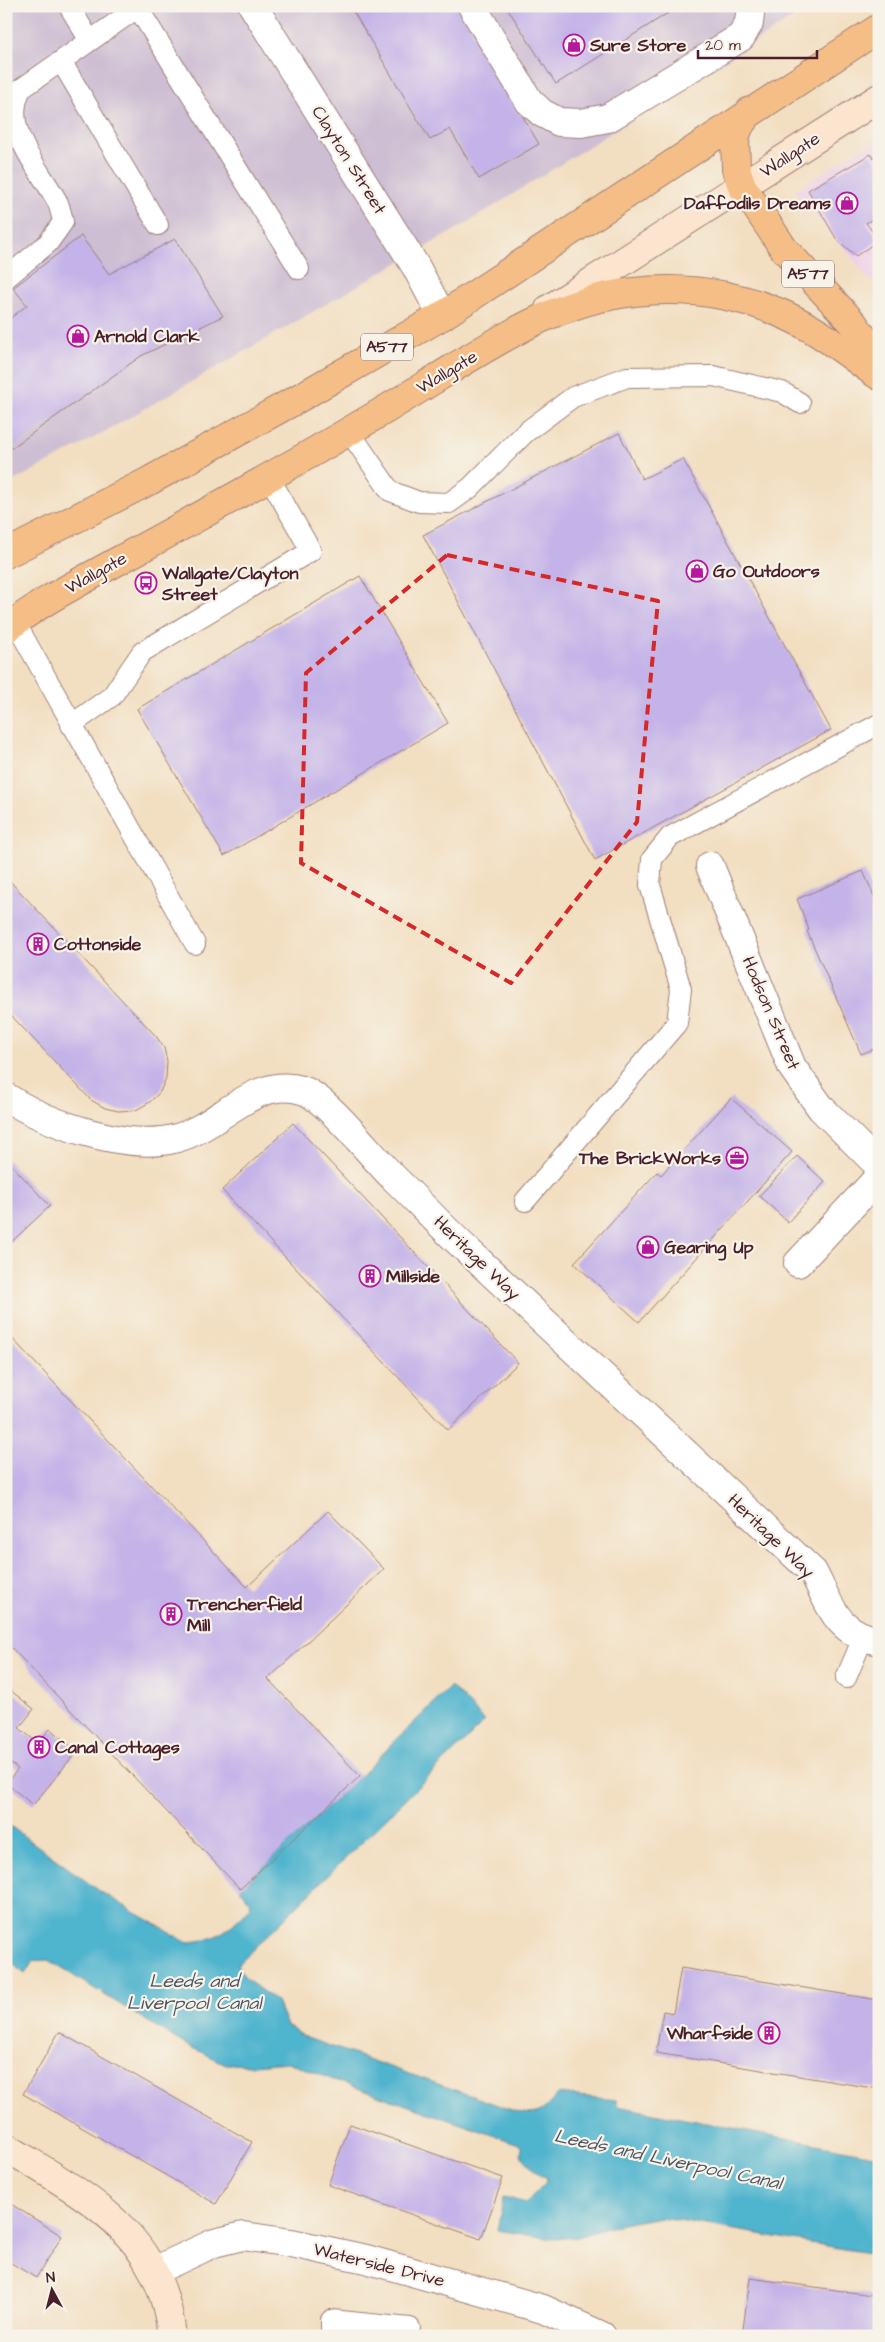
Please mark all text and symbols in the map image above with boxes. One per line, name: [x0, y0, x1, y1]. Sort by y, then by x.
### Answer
scale bar: [698, 28, 816, 60]
shop icon: Sure Store: [562, 33, 586, 57]
place label: Sure Store: [589, 33, 686, 58]
text: 20 m: [705, 35, 741, 56]
street label: Clayton Street: [305, 101, 393, 220]
street label: Wallgate: [755, 126, 826, 185]
place label: Daffodils Dreams: [684, 191, 831, 216]
shop icon: Daffodils Dreams: [835, 191, 859, 215]
road number: A577: [782, 260, 834, 288]
shop icon: Arnold Clark: [66, 324, 90, 348]
place label: Arnold Clark: [94, 324, 201, 349]
road number: A577: [361, 334, 413, 361]
street label: Wallgate: [412, 344, 483, 401]
street label: Wallgate: [61, 546, 132, 601]
shop icon: Go Outdoors: [685, 559, 709, 583]
place label: Go Outdoors: [713, 559, 820, 584]
place label: Wallgate/Clayton Street: [161, 561, 298, 607]
bus stop icon: Wallgate/Clayton Street: [134, 571, 158, 595]
building icon: Cottonside: [26, 932, 50, 956]
place label: Cottonside: [54, 932, 142, 957]
street label: Hodson Street: [736, 952, 806, 1074]
place label: The BrickWorks: [578, 1146, 721, 1171]
office icon: The BrickWorks: [725, 1146, 749, 1170]
street label: Heritage Way: [427, 1210, 526, 1307]
shop icon: Gearing Up: [636, 1235, 660, 1259]
place label: Gearing Up: [664, 1235, 754, 1261]
building icon: Millside: [358, 1264, 382, 1288]
place label: Millside: [386, 1264, 440, 1289]
street label: Heritage Way: [721, 1488, 820, 1585]
place label: Trencherfield Mill: [186, 1592, 303, 1638]
building icon: Trencherfield Mill: [159, 1602, 183, 1626]
building icon: Canal Cottages: [27, 1735, 51, 1759]
place label: Canal Cottages: [55, 1735, 180, 1761]
water label: Leeds and Liverpool Canal: [127, 1968, 264, 2017]
place label: Wharfside: [666, 2021, 753, 2046]
building icon: Wharfside: [757, 2021, 781, 2045]
water label: Leeds and Liverpool Canal: [552, 2123, 787, 2198]
street label: Waterside Drive: [311, 2237, 447, 2293]
north arrow: [28, 2264, 78, 2314]
text: N: [45, 2268, 56, 2289]

